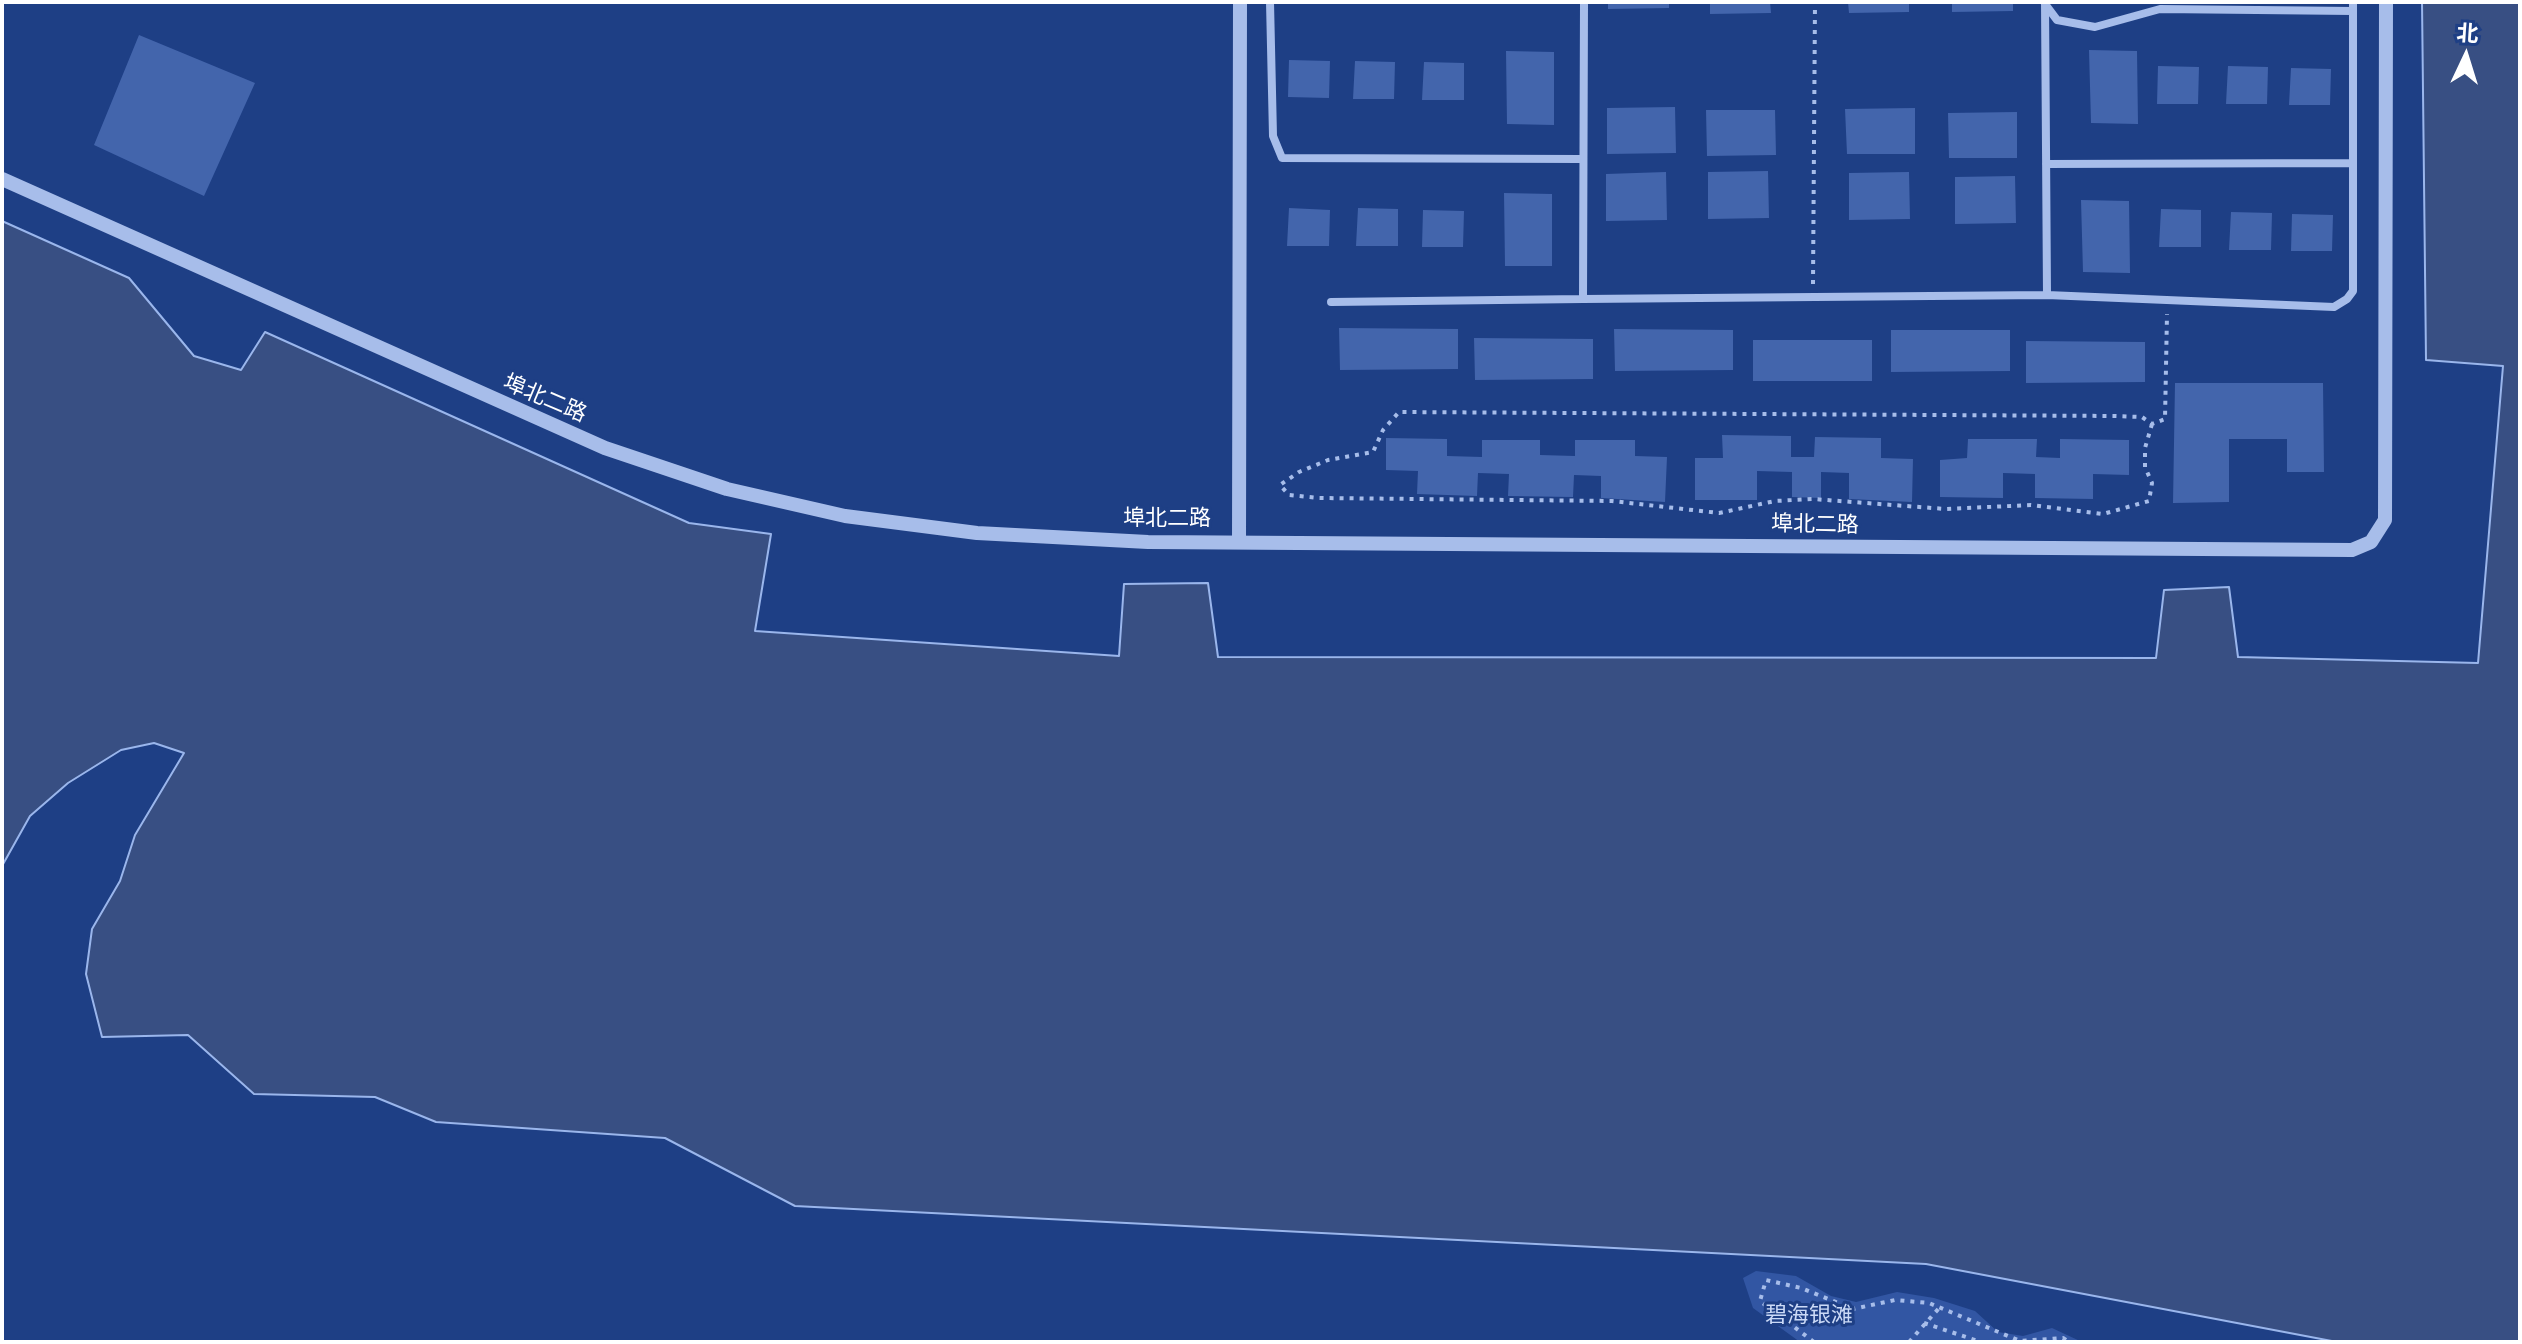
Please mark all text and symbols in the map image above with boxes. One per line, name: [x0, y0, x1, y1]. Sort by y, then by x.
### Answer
north arrow: [2426, 16, 2506, 96]
text: 北: [2456, 18, 2480, 46]
street label: 埠北二路: [499, 369, 591, 427]
street label: 埠北二路: [1123, 505, 1211, 531]
street label: 埠北二路: [1771, 510, 1859, 538]
park label: 碧海银滩: [1765, 1302, 1853, 1328]

